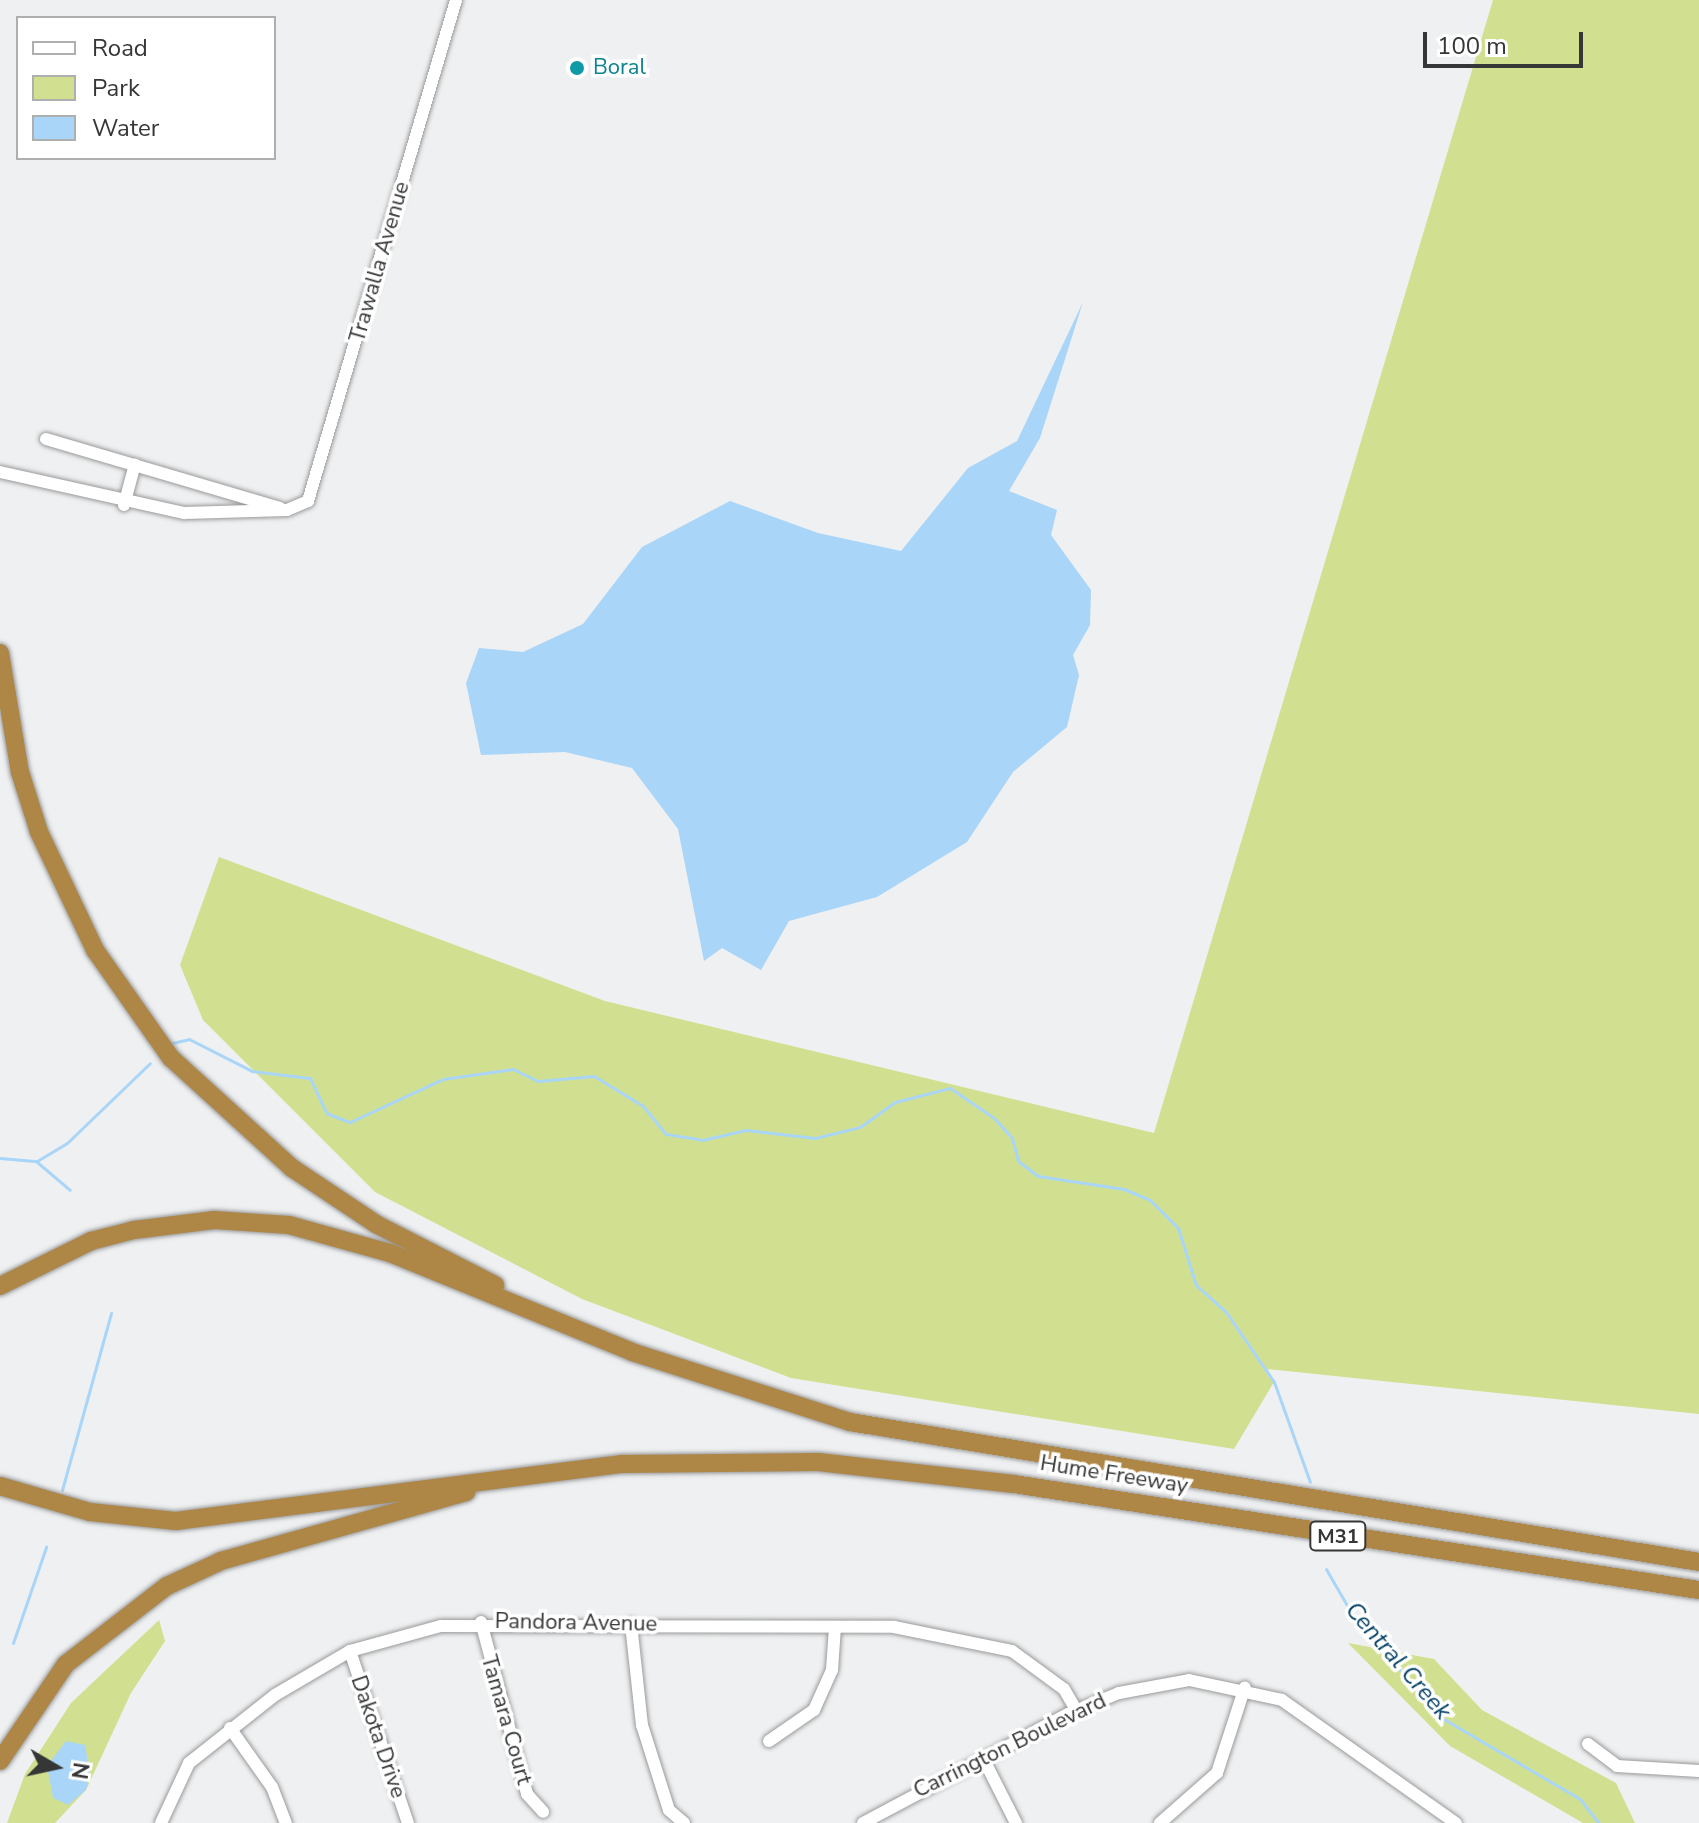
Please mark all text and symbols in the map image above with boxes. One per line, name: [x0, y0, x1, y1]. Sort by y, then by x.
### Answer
legend: [16, 16, 276, 160]
scale bar: [1427, 16, 1587, 66]
text: 100 m: [1437, 30, 1507, 62]
text: Road: [92, 32, 148, 64]
place label: Boral: [593, 55, 646, 81]
marker: Boral: [568, 59, 586, 77]
text: Park: [92, 72, 140, 104]
text: Water: [92, 112, 159, 144]
street label: Trawalla Avenue: [344, 179, 416, 345]
street label: Hume Freeway: [1038, 1450, 1190, 1500]
road number: M31: [1308, 1520, 1368, 1552]
water label: Central Creek: [1339, 1596, 1457, 1726]
street label: Pandora Avenue: [495, 1608, 657, 1638]
street label: Tamara Court: [475, 1652, 537, 1788]
street label: Dakota Drive: [345, 1672, 411, 1802]
street label: Carrington Boulevard: [909, 1688, 1111, 1804]
north arrow: [16, 1727, 96, 1807]
text: N: [64, 1760, 96, 1781]

